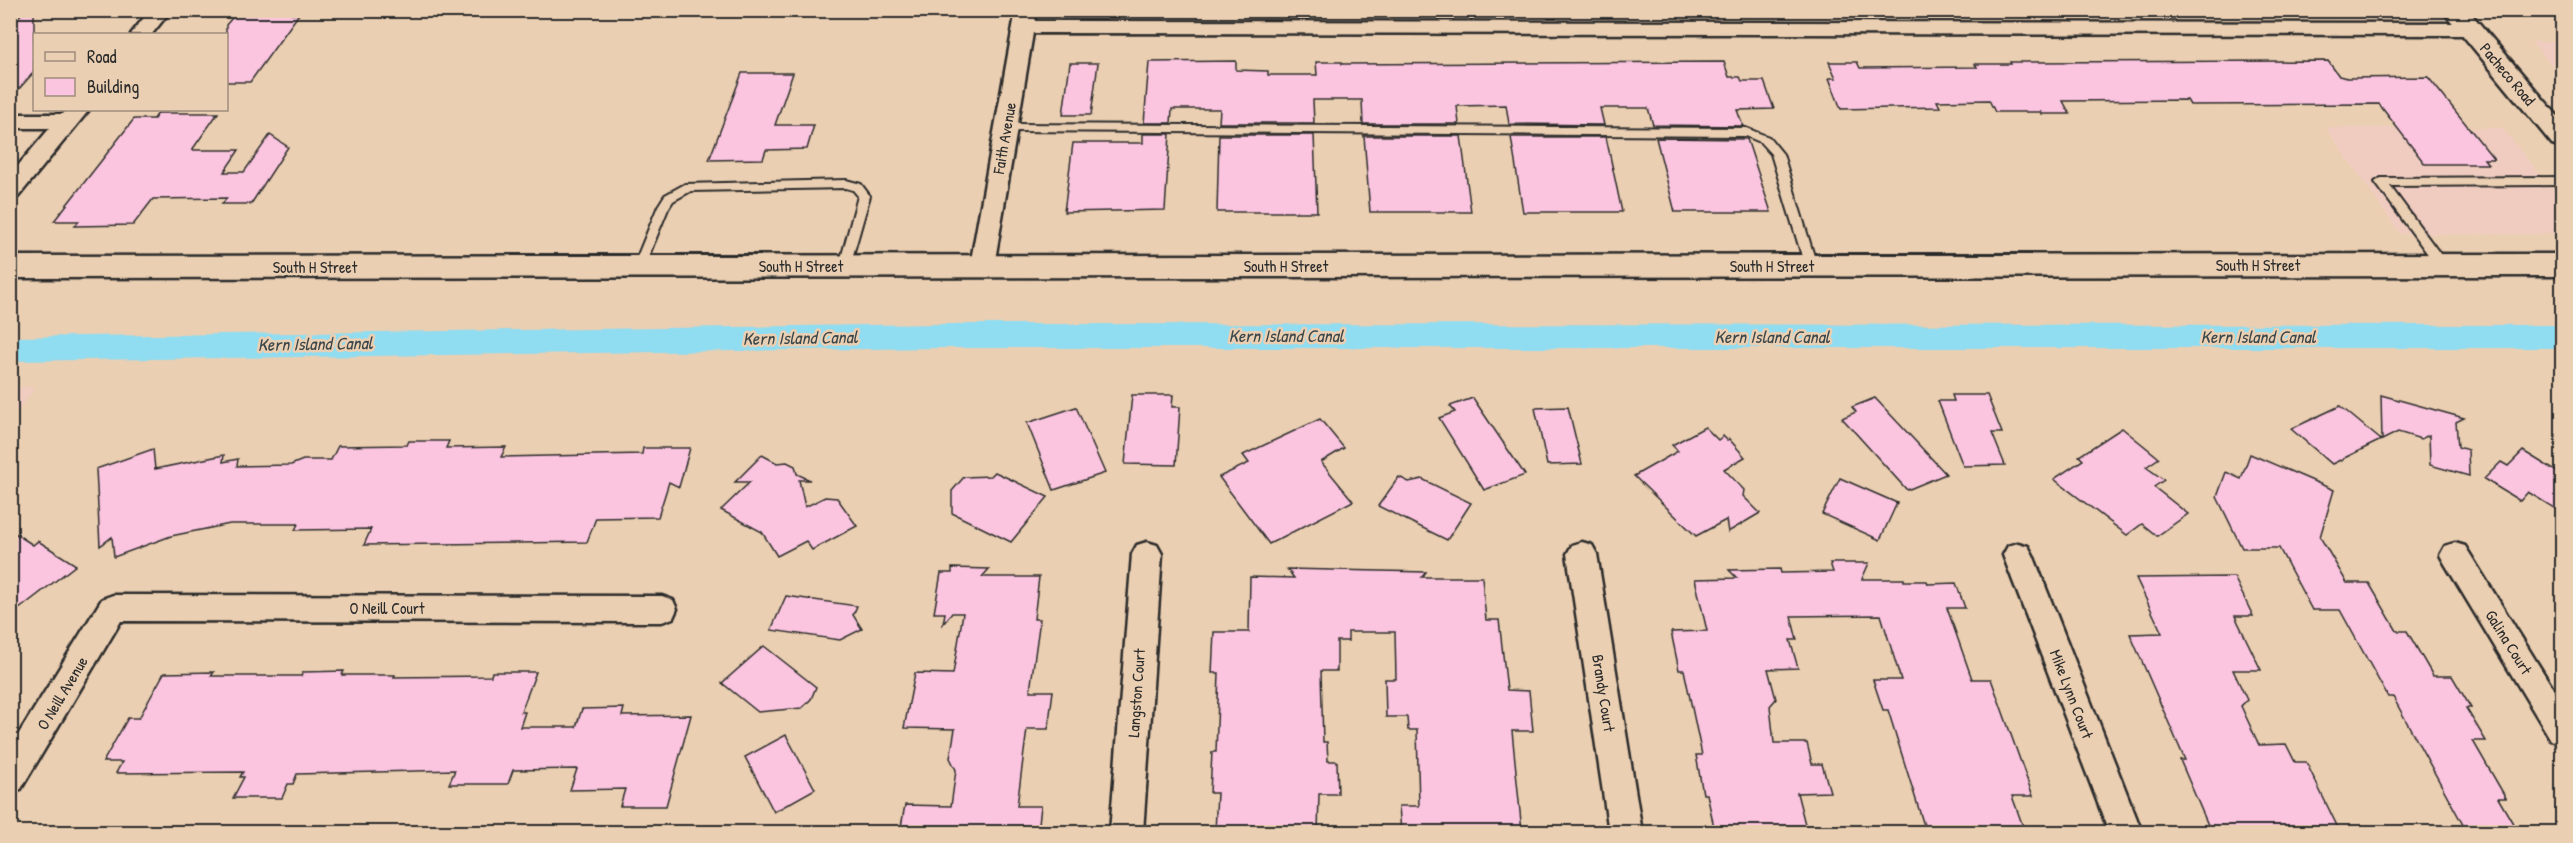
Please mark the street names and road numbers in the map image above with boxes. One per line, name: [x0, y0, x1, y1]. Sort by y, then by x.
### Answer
street label: Pacheco Road: [2475, 38, 2541, 110]
street label: Faith Avenue: [987, 100, 1021, 177]
street label: South H Street: [2216, 254, 2301, 276]
street label: South H Street: [759, 255, 844, 277]
street label: South H Street: [1244, 255, 1329, 277]
street label: South H Street: [1730, 255, 1815, 277]
street label: South H Street: [273, 256, 358, 278]
street label: O Neill Court: [350, 597, 425, 619]
street label: Galina Court: [2481, 606, 2538, 679]
street label: Mike Lynn Court: [2045, 646, 2099, 742]
street label: Langston Court: [1122, 647, 1150, 738]
street label: O Neill Avenue: [31, 652, 93, 734]
street label: Brandy Court: [1587, 653, 1621, 734]

